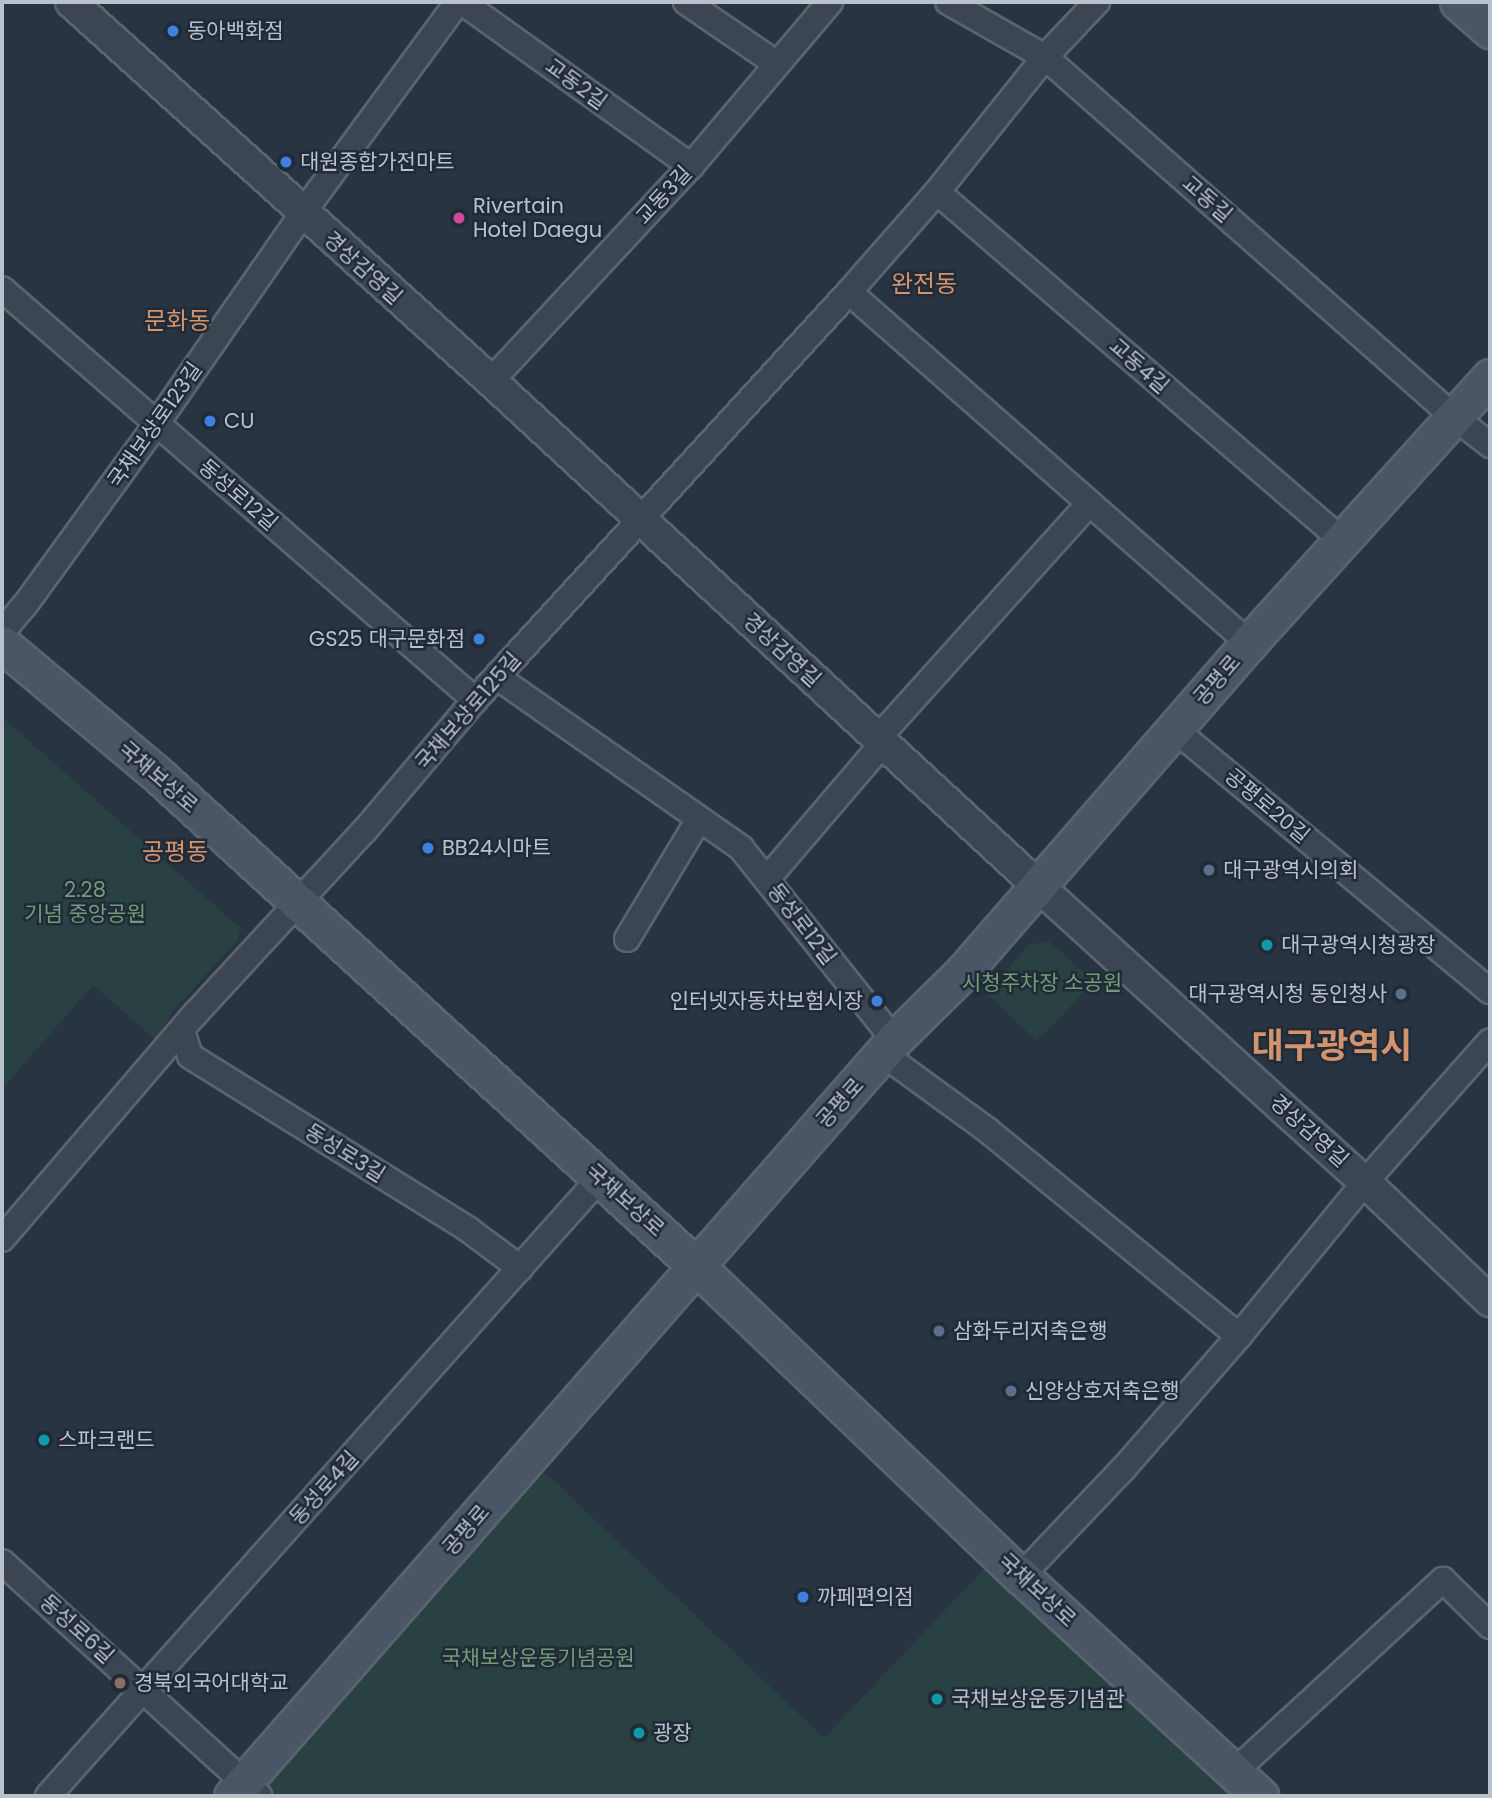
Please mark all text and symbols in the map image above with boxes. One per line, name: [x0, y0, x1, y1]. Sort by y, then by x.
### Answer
place label: 동아백화점: [187, 18, 284, 44]
marker: 동아백화점: [165, 23, 181, 39]
street label: 교동2길: [540, 53, 612, 115]
place label: 대원종합가전마트: [300, 149, 455, 175]
marker: 대원종합가전마트: [278, 154, 294, 170]
street label: 교동3길: [631, 161, 697, 229]
street label: 교동길: [1177, 170, 1237, 228]
place label: Rivertain Hotel Daegu: [473, 193, 602, 243]
marker: Rivertain Hotel Daegu: [451, 210, 467, 226]
street label: 경상감영길: [319, 226, 407, 310]
district label: 완전동: [891, 270, 957, 298]
district label: 문화동: [144, 307, 210, 335]
street label: 교동4길: [1104, 333, 1174, 399]
street label: 국채보상로123길: [102, 358, 208, 492]
place label: CU: [224, 408, 254, 434]
marker: CU: [202, 413, 218, 429]
street label: 동성로12길: [193, 454, 283, 536]
street label: 경상감영길: [738, 608, 826, 692]
place label: GS25 대구문화점: [309, 626, 465, 652]
marker: GS25 대구문화점: [471, 631, 487, 647]
street label: 국채보상로125길: [410, 647, 526, 775]
street label: 공평로: [1188, 650, 1246, 710]
street label: 국채보상로: [113, 736, 203, 818]
street label: 공평로20길: [1220, 763, 1314, 849]
place label: BB24시마트: [442, 835, 551, 861]
district label: 공평동: [142, 838, 208, 866]
marker: BB24시마트: [420, 840, 436, 856]
place label: 대구광역시의회: [1223, 857, 1358, 883]
marker: 대구광역시의회: [1201, 862, 1217, 878]
park label: 2.28 기념 중앙공원: [24, 877, 146, 927]
street label: 동성로12길: [762, 878, 842, 970]
place label: 대구광역시청광장: [1281, 932, 1436, 958]
marker: 대구광역시청광장: [1259, 937, 1275, 953]
park label: 시청주차장 소공원: [962, 970, 1122, 996]
place label: 대구광역시청 동인청사: [1188, 981, 1387, 1007]
marker: 대구광역시청 동인청사: [1393, 986, 1409, 1002]
place label: 인터넷자동차보험시장: [670, 988, 863, 1014]
marker: 인터넷자동차보험시장: [869, 993, 885, 1009]
district label: 대구광역시: [1252, 1025, 1412, 1067]
street label: 공평로: [811, 1073, 869, 1133]
street label: 경상감영길: [1265, 1089, 1353, 1173]
street label: 동성로3길: [300, 1119, 390, 1187]
street label: 국채보상로: [581, 1158, 669, 1242]
place label: 삼화두리저축은행: [953, 1318, 1108, 1344]
marker: 삼화두리저축은행: [931, 1323, 947, 1339]
place label: 신양상호저축은행: [1025, 1378, 1180, 1404]
marker: 신양상호저축은행: [1003, 1383, 1019, 1399]
place label: 스파크랜드: [58, 1427, 155, 1453]
marker: 스파크랜드: [36, 1432, 52, 1448]
street label: 동성로4길: [284, 1446, 364, 1530]
street label: 공평로: [437, 1500, 495, 1560]
street label: 국채보상로: [993, 1548, 1081, 1632]
place label: 까페편의점: [817, 1584, 914, 1610]
street label: 동성로6길: [35, 1589, 119, 1669]
marker: 까페편의점: [795, 1589, 811, 1605]
park label: 국채보상운동기념공원: [441, 1645, 635, 1671]
place label: 경북외국어대학교: [134, 1670, 289, 1696]
marker: 경북외국어대학교: [112, 1675, 128, 1691]
place label: 국채보상운동기념관: [951, 1686, 1125, 1712]
marker: 국채보상운동기념관: [929, 1691, 945, 1707]
place label: 광장: [653, 1720, 692, 1746]
marker: 광장: [631, 1725, 647, 1741]

